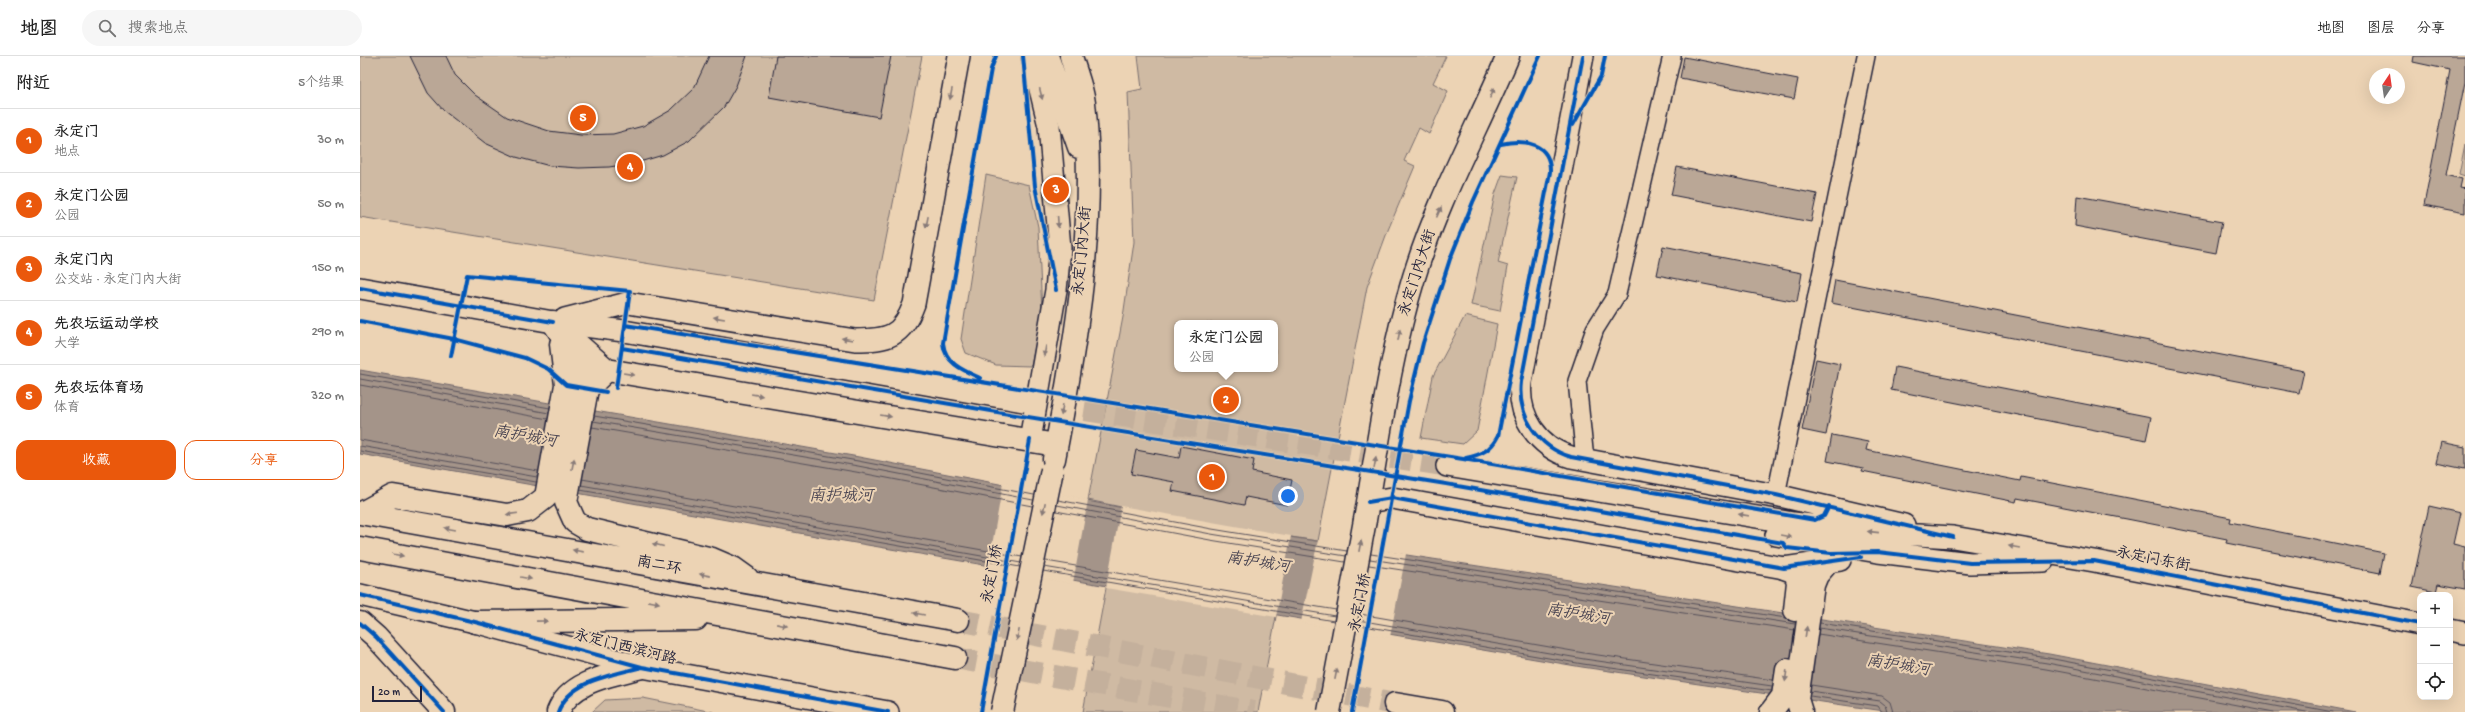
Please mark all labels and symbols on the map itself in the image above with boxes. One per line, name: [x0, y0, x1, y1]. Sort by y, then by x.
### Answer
north arrow: [2369, 68, 2405, 104]
one-way arrow: [948, 88, 954, 100]
one-way arrow: [1038, 88, 1044, 100]
one-way arrow: [1489, 88, 1495, 99]
pin: 5: [570, 103, 596, 133]
pin: 4: [617, 152, 643, 182]
pin: 3: [1043, 175, 1069, 205]
street label: 永定门内大街: [1070, 205, 1096, 297]
one-way arrow: [1436, 206, 1442, 217]
one-way arrow: [924, 216, 930, 228]
one-way arrow: [1055, 216, 1061, 229]
street label: 永定门内大街: [1396, 227, 1440, 319]
one-way arrow: [713, 315, 725, 321]
one-way arrow: [1397, 329, 1403, 342]
one-way arrow: [841, 336, 853, 342]
one-way arrow: [1042, 345, 1048, 357]
one-way arrow: [623, 371, 635, 377]
pin: 2: [1213, 385, 1239, 415]
one-way arrow: [751, 392, 764, 398]
one-way arrow: [1059, 404, 1065, 416]
one-way arrow: [880, 413, 892, 419]
water label: 南护城河: [492, 421, 561, 453]
one-way arrow: [1372, 457, 1378, 469]
one-way arrow: [570, 458, 576, 470]
pin: 1: [1199, 462, 1225, 492]
water label: 南护城河: [809, 486, 876, 507]
your location: [1278, 486, 1298, 506]
one-way arrow: [1041, 502, 1047, 514]
one-way arrow: [506, 510, 518, 517]
one-way arrow: [1738, 512, 1750, 518]
one-way arrow: [443, 525, 456, 531]
one-way arrow: [1867, 529, 1879, 536]
one-way arrow: [1780, 534, 1792, 540]
one-way arrow: [1357, 540, 1363, 552]
one-way arrow: [651, 542, 663, 548]
street label: 永定门桥: [979, 543, 1007, 605]
one-way arrow: [2008, 544, 2021, 550]
street label: 永定门东街: [2114, 544, 2192, 576]
one-way arrow: [572, 548, 584, 554]
water label: 南护城河: [1225, 548, 1294, 579]
one-way arrow: [392, 552, 404, 558]
street label: 南二环: [635, 552, 683, 579]
one-way arrow: [699, 572, 711, 578]
street label: 永定门桥: [1346, 572, 1376, 634]
one-way arrow: [520, 576, 532, 582]
one-way arrow: [648, 599, 660, 605]
water label: 南护城河: [1545, 600, 1614, 631]
one-way arrow: [913, 611, 926, 617]
one-way arrow: [536, 618, 549, 624]
one-way arrow: [776, 622, 788, 628]
one-way arrow: [1803, 626, 1809, 638]
street label: 永定门西滨河路: [572, 627, 678, 669]
one-way arrow: [1014, 629, 1020, 641]
water label: 南护城河: [1865, 651, 1934, 682]
one-way arrow: [1333, 668, 1339, 680]
one-way arrow: [1783, 670, 1789, 682]
scale bar: [372, 684, 422, 703]

